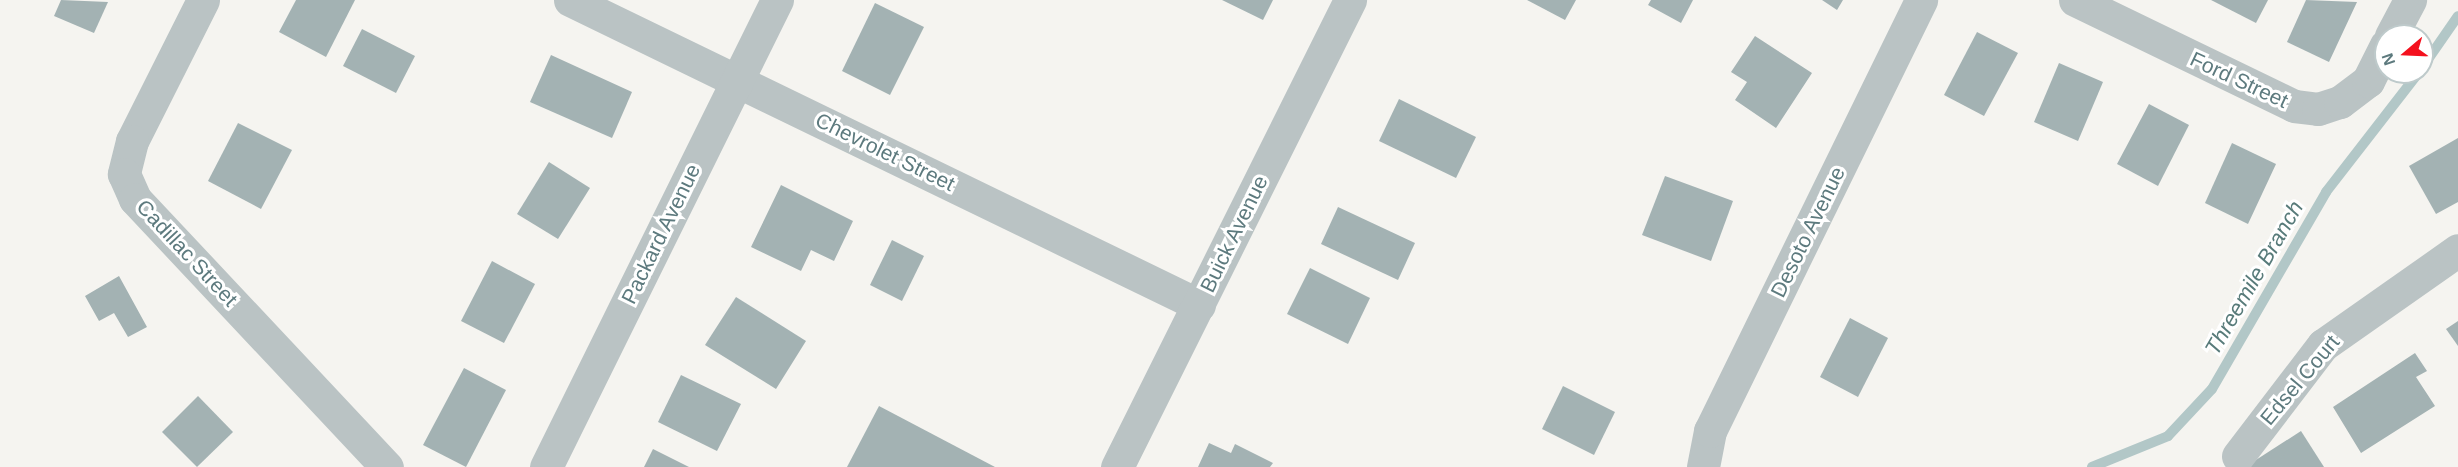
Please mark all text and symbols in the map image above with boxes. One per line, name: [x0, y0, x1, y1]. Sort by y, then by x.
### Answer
north arrow: [2374, 24, 2434, 84]
street label: Ford Street: [2186, 46, 2292, 114]
text: N: [2378, 51, 2398, 68]
street label: Chevrolet Street: [811, 107, 959, 197]
street label: Packard Avenue: [616, 159, 706, 309]
street label: Desoto Avenue: [1765, 162, 1851, 302]
street label: Buick Avenue: [1195, 171, 1273, 297]
street label: Cadillac Street: [131, 194, 243, 312]
water label: Threemile Branch: [2199, 196, 2309, 360]
street label: Edsel Court: [2255, 330, 2345, 430]

